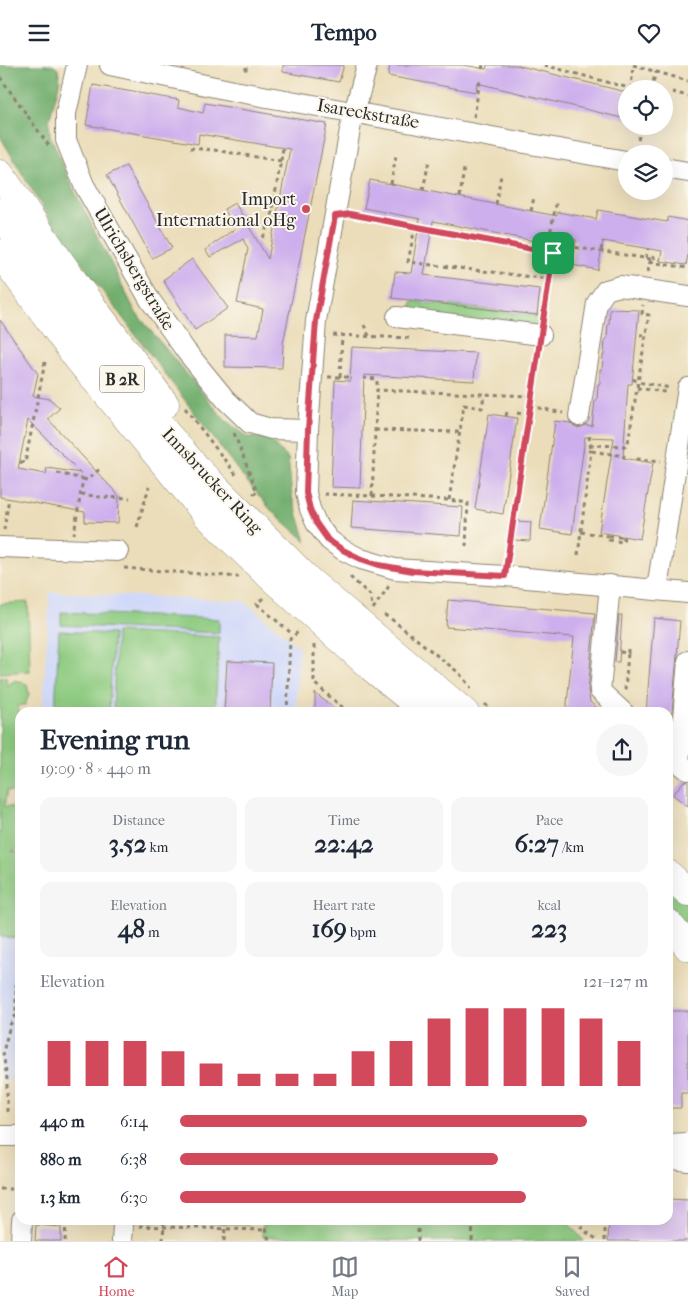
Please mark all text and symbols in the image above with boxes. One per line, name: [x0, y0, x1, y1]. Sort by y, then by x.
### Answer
icon: menu: [25, 19, 53, 47]
icon: heart: [635, 19, 663, 47]
text: Tempo: [311, 20, 377, 46]
map controls: [618, 80, 673, 200]
button: locate: [618, 80, 673, 135]
street label: Isareckstraße: [315, 95, 421, 133]
button: layers: [618, 145, 673, 200]
place label: Import International oHg: [156, 189, 297, 231]
marker: Import International oHg: [300, 203, 312, 215]
street label: Ulrichsbergstraße: [89, 204, 179, 334]
pin: [532, 232, 574, 274]
icon: arrive: [539, 239, 567, 267]
road number: B 2R: [100, 365, 144, 393]
street label: Innsbrucker Ring: [157, 424, 267, 539]
text: Evening run: [40, 723, 190, 756]
button: share: [596, 724, 648, 776]
text: 19:09 · 8 × 440 m: [40, 759, 151, 778]
text: Distance: [112, 812, 165, 829]
text: Time: [328, 812, 360, 829]
text: Pace: [535, 812, 563, 829]
text: 3.52: [109, 829, 147, 858]
text: 22:42: [314, 829, 374, 858]
text: 6:27: [514, 829, 559, 858]
text: km: [147, 839, 168, 856]
text: /km: [559, 839, 584, 856]
text: Elevation: [110, 897, 167, 914]
text: Heart rate: [313, 897, 375, 914]
text: kcal: [538, 897, 561, 914]
text: 48: [118, 914, 145, 943]
text: 169: [312, 914, 347, 943]
text: 223: [531, 914, 567, 943]
text: m: [145, 924, 160, 941]
text: bpm: [347, 924, 376, 941]
text: Elevation: [40, 972, 105, 991]
text: 121–127 m: [583, 972, 648, 991]
text: 440 m: [40, 1112, 85, 1131]
text: 6:14: [120, 1112, 148, 1131]
text: 880 m: [40, 1150, 82, 1169]
text: 6:38: [120, 1150, 147, 1169]
text: 1.3 km: [40, 1188, 80, 1207]
text: 6:30: [120, 1188, 148, 1207]
tab: Home: [98, 1253, 135, 1300]
tab: Map: [331, 1253, 359, 1300]
tab: Saved: [555, 1253, 590, 1300]

